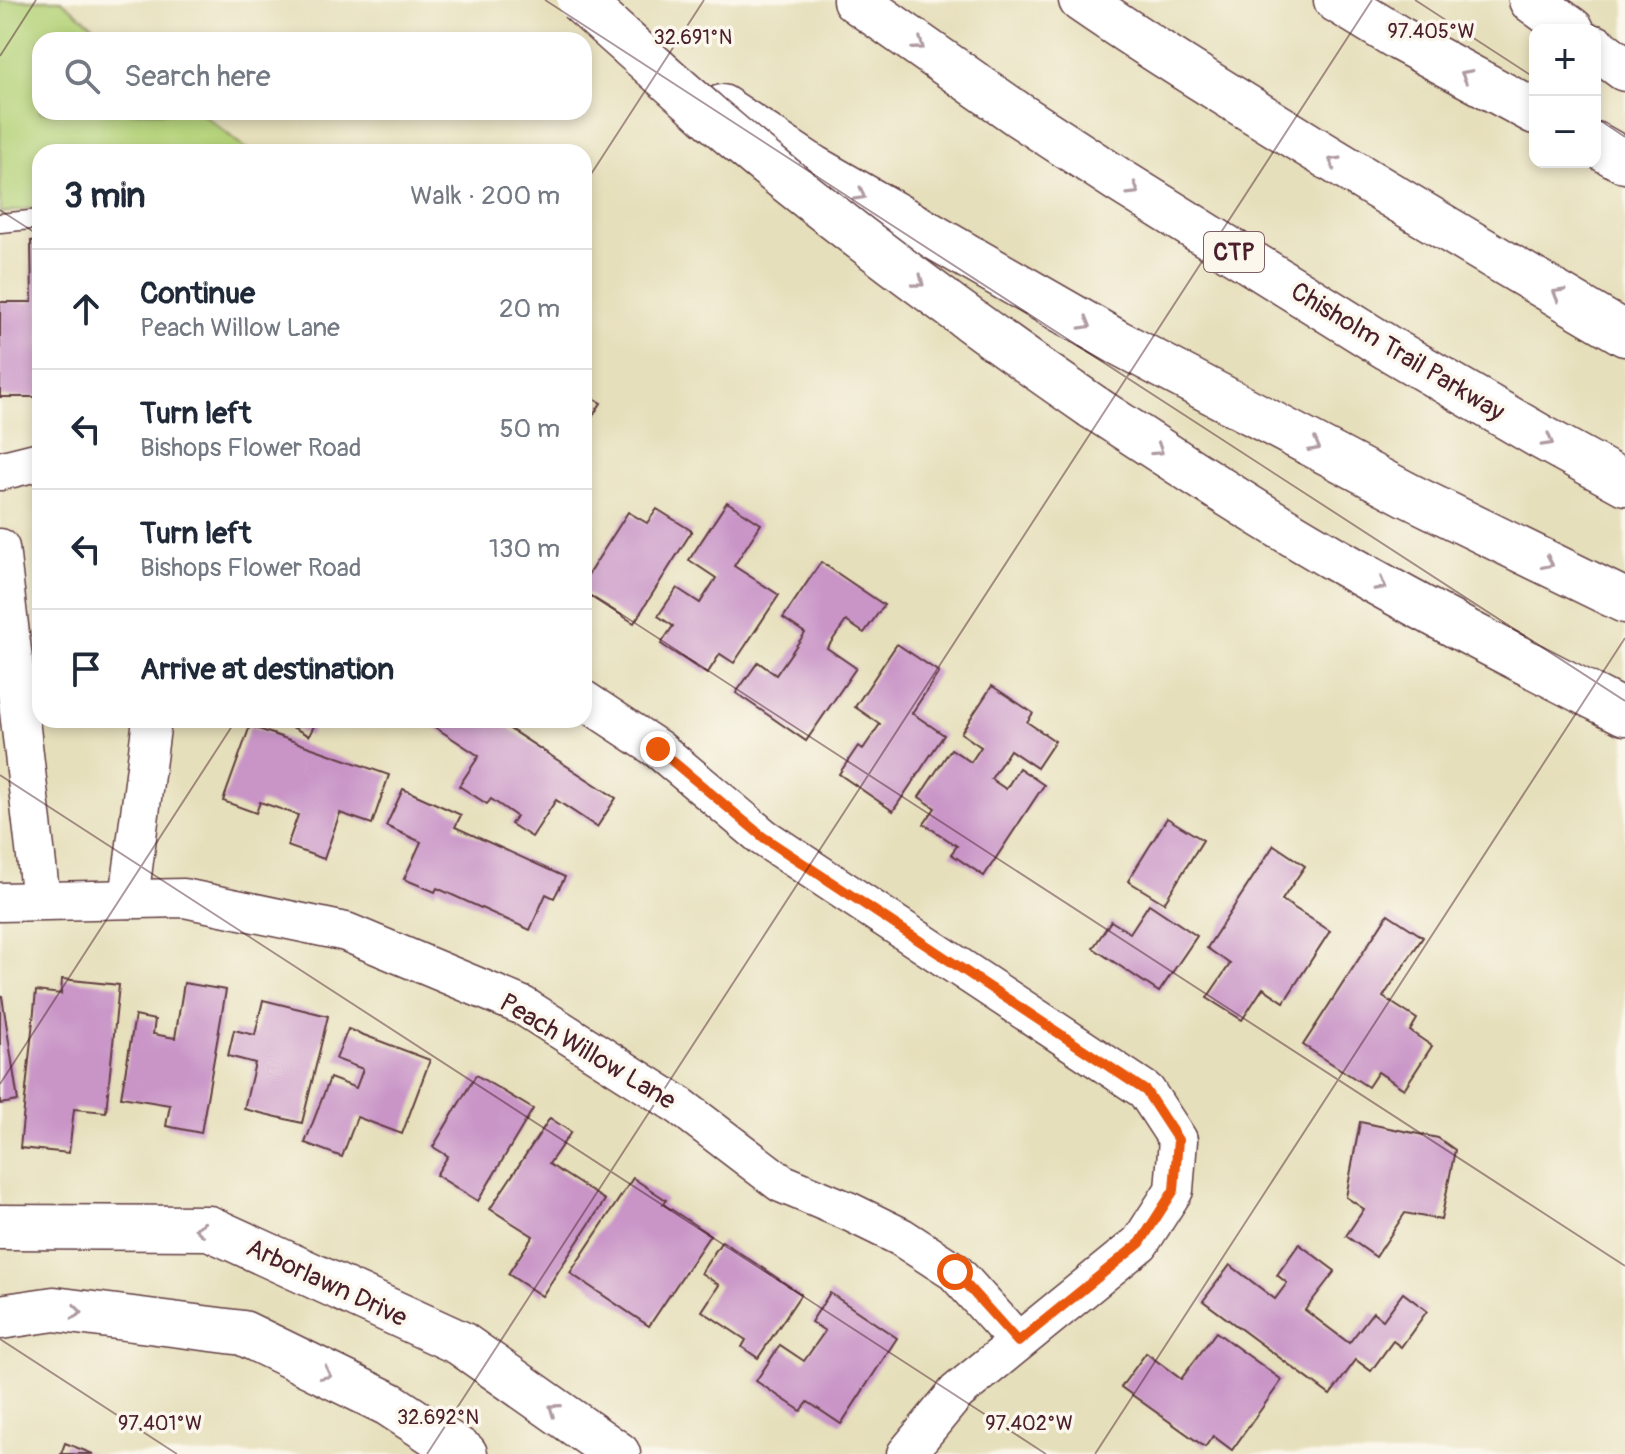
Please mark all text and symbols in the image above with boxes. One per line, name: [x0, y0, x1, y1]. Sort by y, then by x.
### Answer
text: 97.405°W: [1387, 19, 1475, 44]
map controls: [1529, 24, 1601, 168]
button: +: [1529, 24, 1601, 96]
text: 32.691°N: [654, 25, 732, 50]
search box: [32, 32, 592, 120]
one-way arrow: [910, 35, 924, 50]
icon: search: [60, 54, 104, 98]
text: Search here: [124, 58, 271, 95]
one-way arrow: [1461, 69, 1475, 85]
button: −: [1529, 96, 1601, 168]
one-way arrow: [1328, 156, 1343, 171]
text: 3 min: [64, 175, 146, 218]
text: Walk · 200 m: [410, 180, 560, 212]
one-way arrow: [1125, 180, 1140, 196]
one-way arrow: [851, 185, 866, 201]
road number: CTP: [1204, 232, 1264, 272]
one-way arrow: [910, 272, 925, 286]
text: Continue: [140, 275, 255, 312]
street label: Chisholm Trail Parkway: [1285, 275, 1510, 428]
icon: ahead: [64, 287, 108, 331]
one-way arrow: [1552, 288, 1567, 304]
text: 20 m: [499, 293, 560, 325]
text: Peach Willow Lane: [140, 312, 340, 344]
one-way arrow: [1077, 314, 1092, 330]
text: Turn left: [140, 395, 251, 432]
icon: left: [64, 407, 108, 451]
text: 50 m: [499, 413, 560, 445]
one-way arrow: [1540, 431, 1555, 446]
text: Bishops Flower Road: [140, 432, 362, 464]
one-way arrow: [1307, 437, 1322, 452]
one-way arrow: [1150, 440, 1164, 455]
text: Turn left: [140, 515, 251, 552]
icon: left: [64, 527, 108, 571]
text: 130 m: [489, 533, 560, 565]
text: Bishops Flower Road: [140, 552, 362, 584]
one-way arrow: [1539, 553, 1554, 569]
one-way arrow: [1372, 575, 1386, 591]
icon: arrive: [64, 647, 108, 691]
text: Arrive at destination: [140, 651, 394, 688]
route end: [640, 731, 676, 767]
street label: Peach Willow Lane: [494, 987, 682, 1117]
one-way arrow: [194, 1221, 207, 1238]
street label: Arborlawn Drive: [241, 1232, 412, 1334]
route start: [937, 1254, 973, 1290]
one-way arrow: [70, 1303, 84, 1320]
one-way arrow: [318, 1364, 333, 1380]
one-way arrow: [549, 1404, 563, 1419]
text: 32.692°N: [397, 1405, 479, 1430]
text: 97.401°W: [118, 1411, 202, 1436]
text: 97.402°W: [985, 1411, 1073, 1436]

